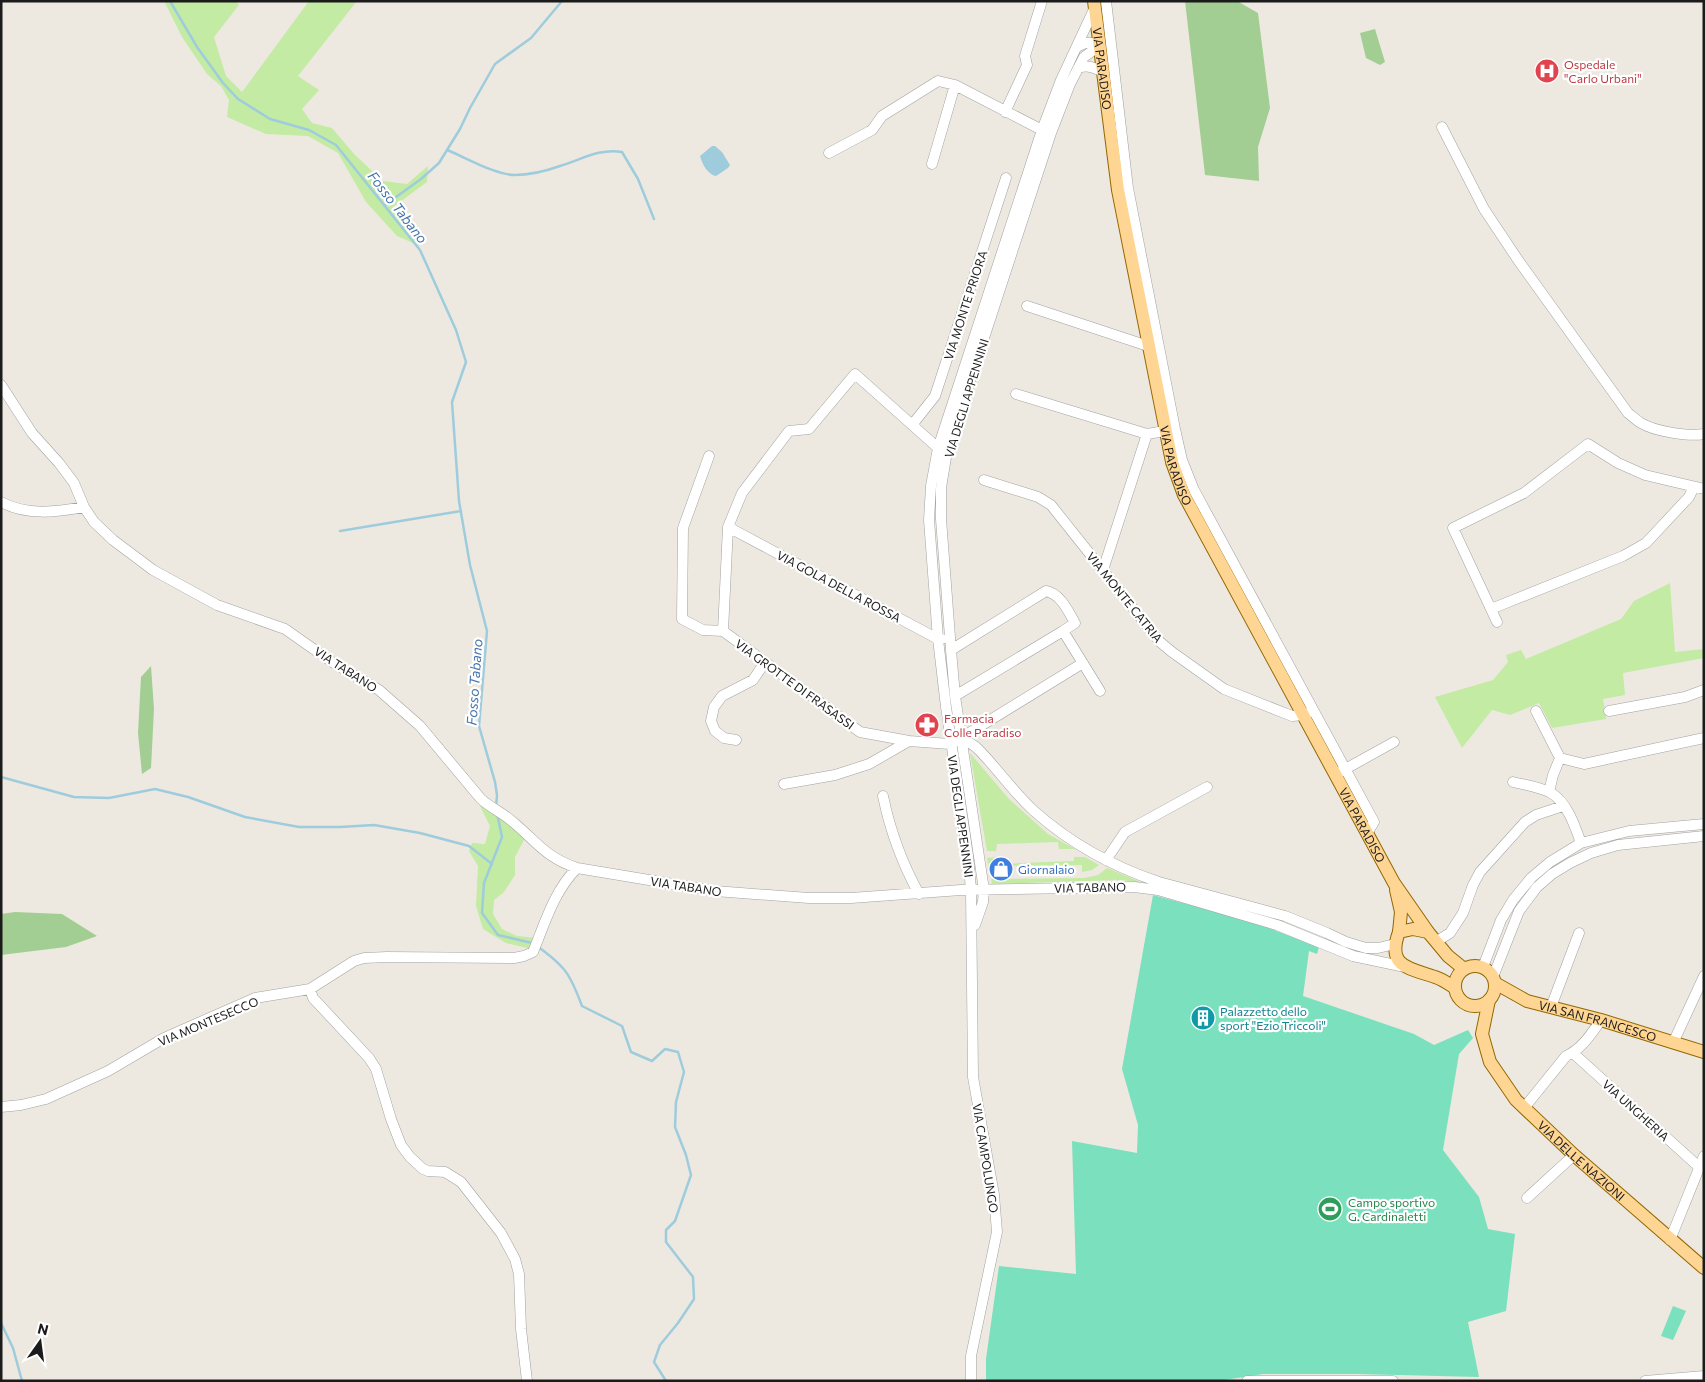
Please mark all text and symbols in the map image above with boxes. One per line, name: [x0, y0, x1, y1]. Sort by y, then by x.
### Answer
street label: VIA PARADISO: [1090, 27, 1115, 111]
place label: Ospedale "Carlo Urbani": [1564, 57, 1642, 85]
hospital icon: Ospedale "Carlo Urbani": [1534, 58, 1560, 84]
water label: Fosso Tabano: [365, 168, 431, 246]
street label: VIA MONTE PRIORA: [941, 248, 989, 362]
street label: VIA DEGLI APPENNINI: [941, 337, 991, 459]
street label: VIA PARADISO: [1158, 424, 1195, 508]
street label: VIA GOLA DELLA ROSSA: [775, 547, 903, 625]
street label: VIA MONTE CATRIA: [1084, 549, 1166, 645]
street label: VIA GROTTE DI FRASASSI: [733, 636, 857, 732]
water label: Fosso Tabano: [462, 638, 486, 726]
street label: VIA TABANO: [312, 644, 380, 695]
place label: Farmacia Colle Paradiso: [944, 711, 1022, 739]
pharmacy icon: Farmacia Colle Paradiso: [914, 712, 940, 738]
street label: VIA DEGLI APPENNINI: [945, 754, 977, 878]
street label: VIA PARADISO: [1337, 785, 1388, 865]
shop icon: Giornalaio: [988, 856, 1014, 882]
place label: Giornalaio: [1018, 862, 1075, 876]
street label: VIA TABANO: [649, 873, 723, 899]
street label: VIA TABANO: [1054, 879, 1126, 895]
street label: VIA MONTESECCO: [156, 993, 260, 1048]
street label: VIA SAN FRANCESCO: [1537, 997, 1658, 1044]
place label: Palazzetto dello sport "Ezio Triccoli": [1220, 1004, 1326, 1032]
building icon: Palazzetto dello sport "Ezio Triccoli": [1190, 1005, 1216, 1031]
street label: VIA UNGHERIA: [1600, 1077, 1672, 1143]
street label: VIA CAMPOLUNGO: [970, 1102, 1002, 1214]
street label: VIA DELLE NAZIONI: [1535, 1118, 1628, 1203]
place label: Campo sportivo G. Cardinaletti: [1348, 1195, 1435, 1223]
sports icon: Campo sportivo G. Cardinaletti: [1317, 1196, 1343, 1222]
north arrow: [15, 1317, 65, 1367]
text: N: [36, 1319, 50, 1338]

